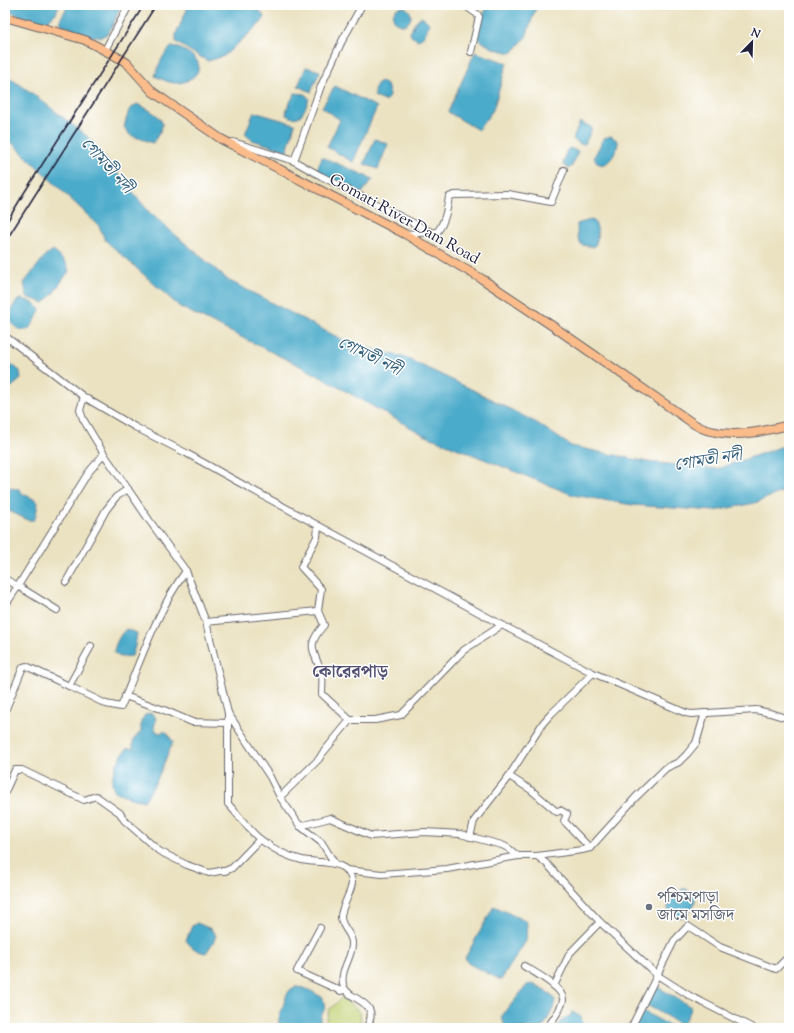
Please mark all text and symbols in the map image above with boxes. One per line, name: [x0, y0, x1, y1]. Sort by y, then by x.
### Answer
north arrow: [732, 22, 772, 62]
text: N: [747, 24, 763, 43]
water label: গোমতী নদী: [74, 133, 139, 201]
street label: Gomati River Dam Road: [324, 169, 484, 271]
water label: গোমতী নদী: [333, 331, 407, 384]
water label: গোমতী নদী: [673, 443, 746, 478]
district label: কোরেরপাড়: [312, 661, 389, 685]
place label: পশ্চিমপাড়া জামে মসজিদ: [656, 887, 735, 928]
marker: পশ্চিমপাড়া জামে মসজিদ: [644, 902, 654, 912]

